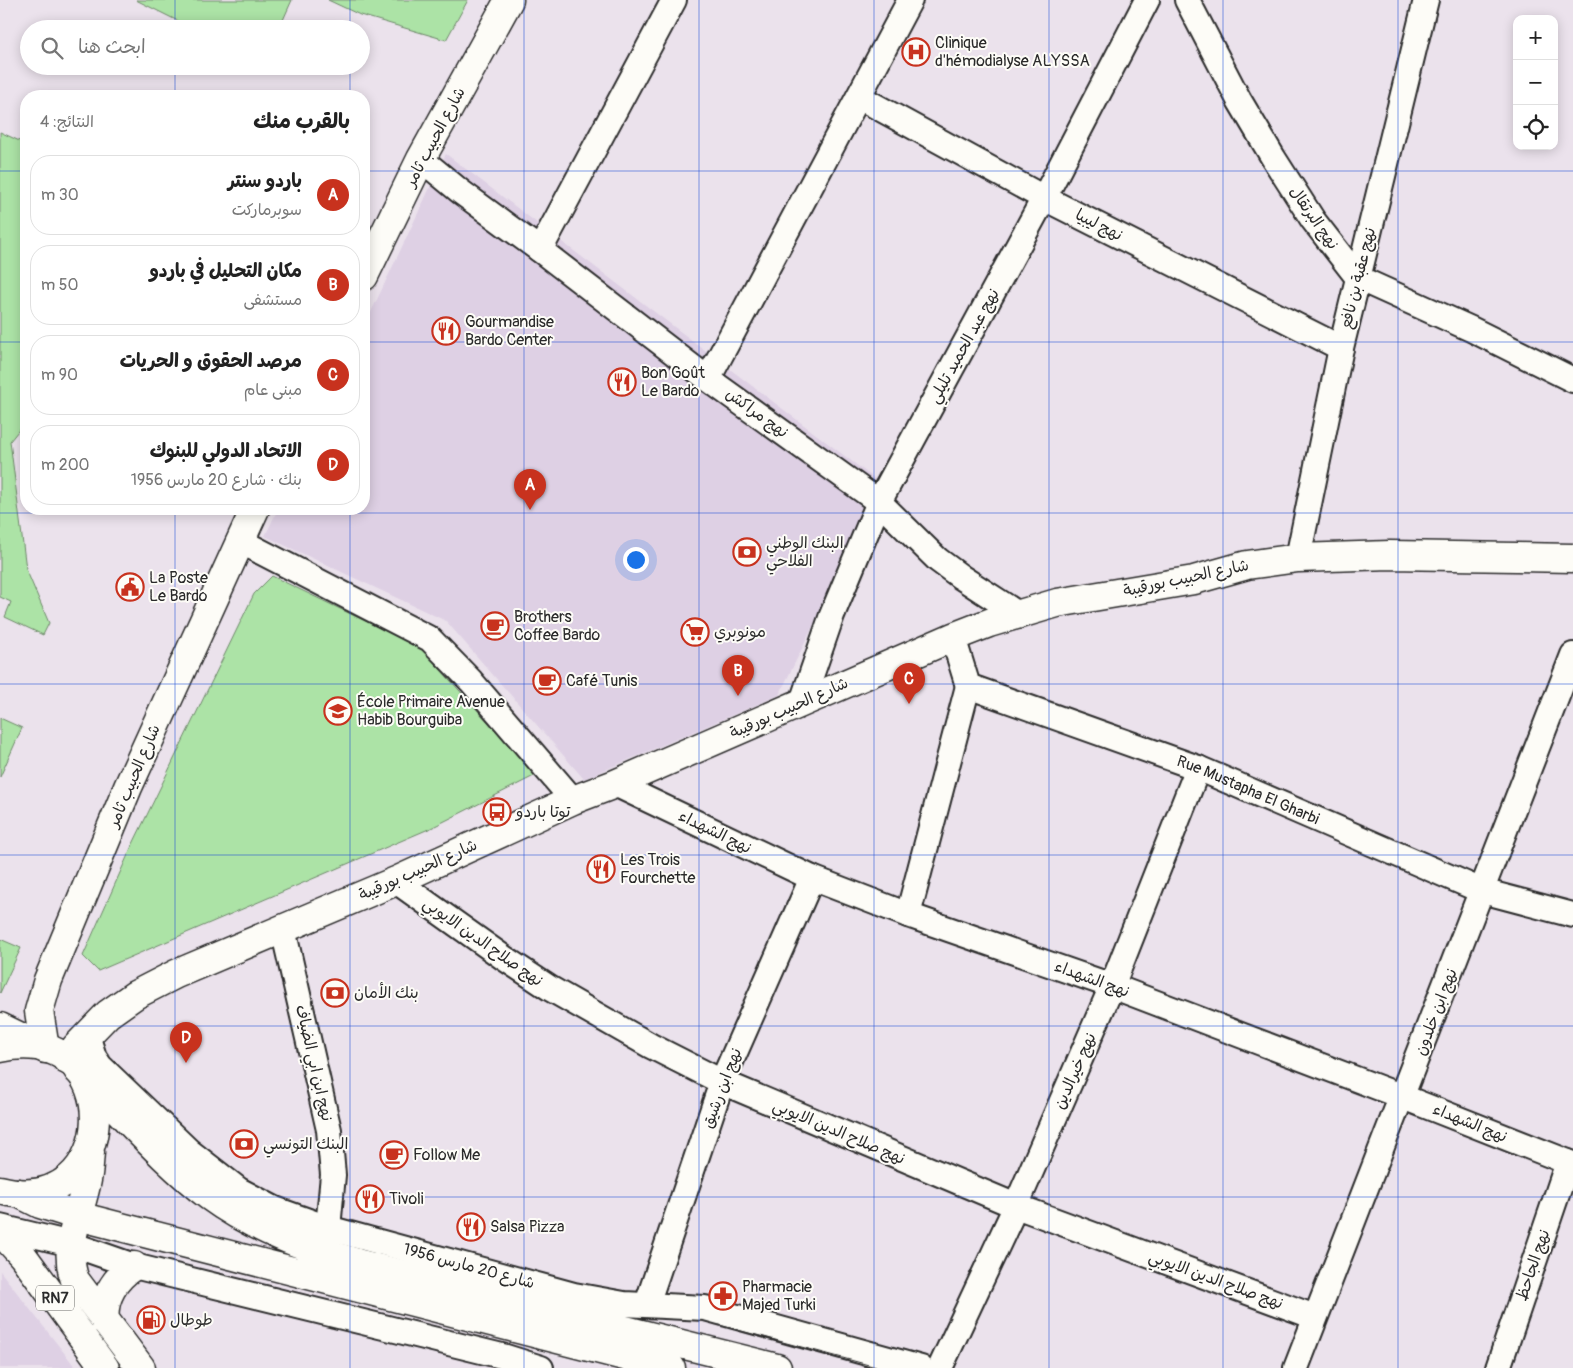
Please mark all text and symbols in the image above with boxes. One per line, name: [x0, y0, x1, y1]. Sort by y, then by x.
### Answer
map controls: [1513, 15, 1558, 150]
button: +: [1513, 15, 1558, 60]
search box: [20, 20, 370, 75]
place label: Clinique d'hémodialyse ALYSSA: [935, 33, 1090, 71]
icon: search: [38, 34, 66, 62]
text: ابحث هنا: [78, 35, 146, 59]
hospital icon: Clinique d'hémodialyse ALYSSA: [901, 37, 931, 67]
button: −: [1513, 60, 1558, 105]
street label: شارع الحبيب ثامر: [399, 84, 471, 193]
button: locate: [1513, 105, 1558, 150]
text: بالقرب منك: [253, 108, 350, 135]
text: النتائج: 4: [40, 112, 94, 132]
text: باردو سنتر: [228, 169, 302, 193]
street label: نهج البرتقال: [1285, 182, 1343, 254]
text: 30 m: [41, 185, 79, 205]
text: A: [328, 185, 338, 205]
text: سوبرماركت: [232, 200, 302, 220]
street label: نهج ليبيا: [1072, 205, 1126, 245]
street label: نهج عقبة بن نافع: [1336, 225, 1381, 331]
text: مكان التحليل في باردو: [149, 259, 302, 283]
text: 50 m: [41, 275, 78, 295]
text: B: [328, 275, 338, 295]
street label: نهج عبد الحميد تليلي: [924, 285, 1007, 409]
text: مستشفى: [243, 290, 302, 310]
place label: Gourmandise Bardo Center: [465, 312, 554, 350]
restaurant icon: Gourmandise Bardo Center: [431, 316, 461, 346]
text: مرصد الحقوق و الحريات: [120, 349, 302, 373]
place label: Bon Goût Le Bardo: [641, 363, 706, 401]
text: 90 m: [41, 365, 78, 385]
text: C: [328, 365, 338, 385]
restaurant icon: Bon Goût Le Bardo: [607, 367, 637, 397]
text: مبنى عام: [244, 380, 302, 400]
street label: نهج مراكش: [722, 384, 792, 442]
text: الاتحاد الدولي للبنوك: [150, 439, 302, 463]
text: 200 m: [41, 455, 90, 475]
text: D: [328, 455, 338, 475]
pin: A: [514, 469, 546, 510]
text: بنك · شارع 20 مارس 1956: [131, 470, 302, 490]
place label: البنك الوطني الفلاحي: [766, 533, 844, 575]
bank icon: البنك الوطني الفلاحي: [732, 537, 762, 567]
your location: [623, 547, 649, 573]
street label: شارع الحبيب بورقيبة: [1121, 555, 1251, 602]
place label: La Poste Le Bardo: [149, 568, 208, 606]
public building icon: La Poste Le Bardo: [115, 572, 145, 602]
place label: Brothers Coffee Bardo: [514, 607, 601, 645]
cafe icon: Brothers Coffee Bardo: [480, 611, 510, 641]
supermarket icon: مونوبري: [680, 617, 710, 647]
place label: مونوبري: [714, 622, 766, 643]
pin: B: [722, 655, 754, 696]
pin: C: [893, 663, 925, 704]
cafe icon: Café Tunis: [532, 666, 562, 696]
place label: Café Tunis: [566, 671, 637, 691]
street label: شارع الحبيب بورقيبة: [727, 673, 852, 744]
place label: École Primaire Avenue Habib Bourguiba: [357, 692, 505, 730]
school or university icon: École Primaire Avenue Habib Bourguiba: [323, 696, 353, 726]
street label: شارع الحبيب ثامر: [103, 721, 166, 833]
street label: Rue Mustapha El Gharbi: [1174, 751, 1322, 829]
bus stop icon: توتا باردو: [482, 797, 512, 827]
place label: توتا باردو: [514, 802, 571, 822]
street label: نهج الشهداء: [675, 806, 755, 858]
street label: شارع الحبيب بورقيبة: [356, 835, 481, 906]
place label: Les Trois Fourchette: [620, 850, 696, 888]
restaurant icon: Les Trois Fourchette: [586, 854, 616, 884]
street label: نهج صلاح الدين الايوبي: [417, 893, 547, 994]
street label: نهج الشهداء: [1052, 956, 1132, 1002]
street label: نهج ابن خلدون: [1410, 966, 1462, 1058]
bank icon: بنك الأمان: [320, 978, 350, 1008]
place label: بنك الأمان: [354, 982, 419, 1003]
street label: نهج ابن ابي الضياف: [287, 1003, 337, 1124]
pin: D: [170, 1022, 202, 1063]
street label: نهج خيرالدين: [1049, 1030, 1101, 1112]
street label: نهج ابن رشيق: [698, 1045, 746, 1131]
street label: نهج صلاح الدين الايوبي: [768, 1095, 908, 1173]
street label: نهج الشهداء: [1430, 1099, 1510, 1147]
bank icon: البنك التونسي: [229, 1129, 259, 1159]
place label: البنك التونسي: [263, 1134, 349, 1158]
cafe icon: Follow Me: [379, 1140, 409, 1170]
place label: Follow Me: [413, 1145, 480, 1165]
restaurant icon: Tivoli: [355, 1184, 385, 1214]
place label: Tivoli: [389, 1189, 424, 1209]
restaurant icon: Salsa Pizza: [456, 1212, 486, 1242]
place label: Salsa Pizza: [490, 1217, 564, 1237]
street label: نهج الجاحظ: [1511, 1227, 1555, 1303]
street label: شارع 20 مارس 1956: [401, 1239, 537, 1294]
street label: نهج صلاح الدين الايوبي: [1145, 1246, 1286, 1317]
place label: Pharmacie Majed Turki: [742, 1277, 816, 1315]
pharmacy icon: Pharmacie Majed Turki: [708, 1281, 738, 1311]
road number: RN7: [36, 1286, 74, 1310]
fuel station icon: طوطال: [136, 1305, 166, 1335]
place label: طوطال: [170, 1310, 213, 1330]

